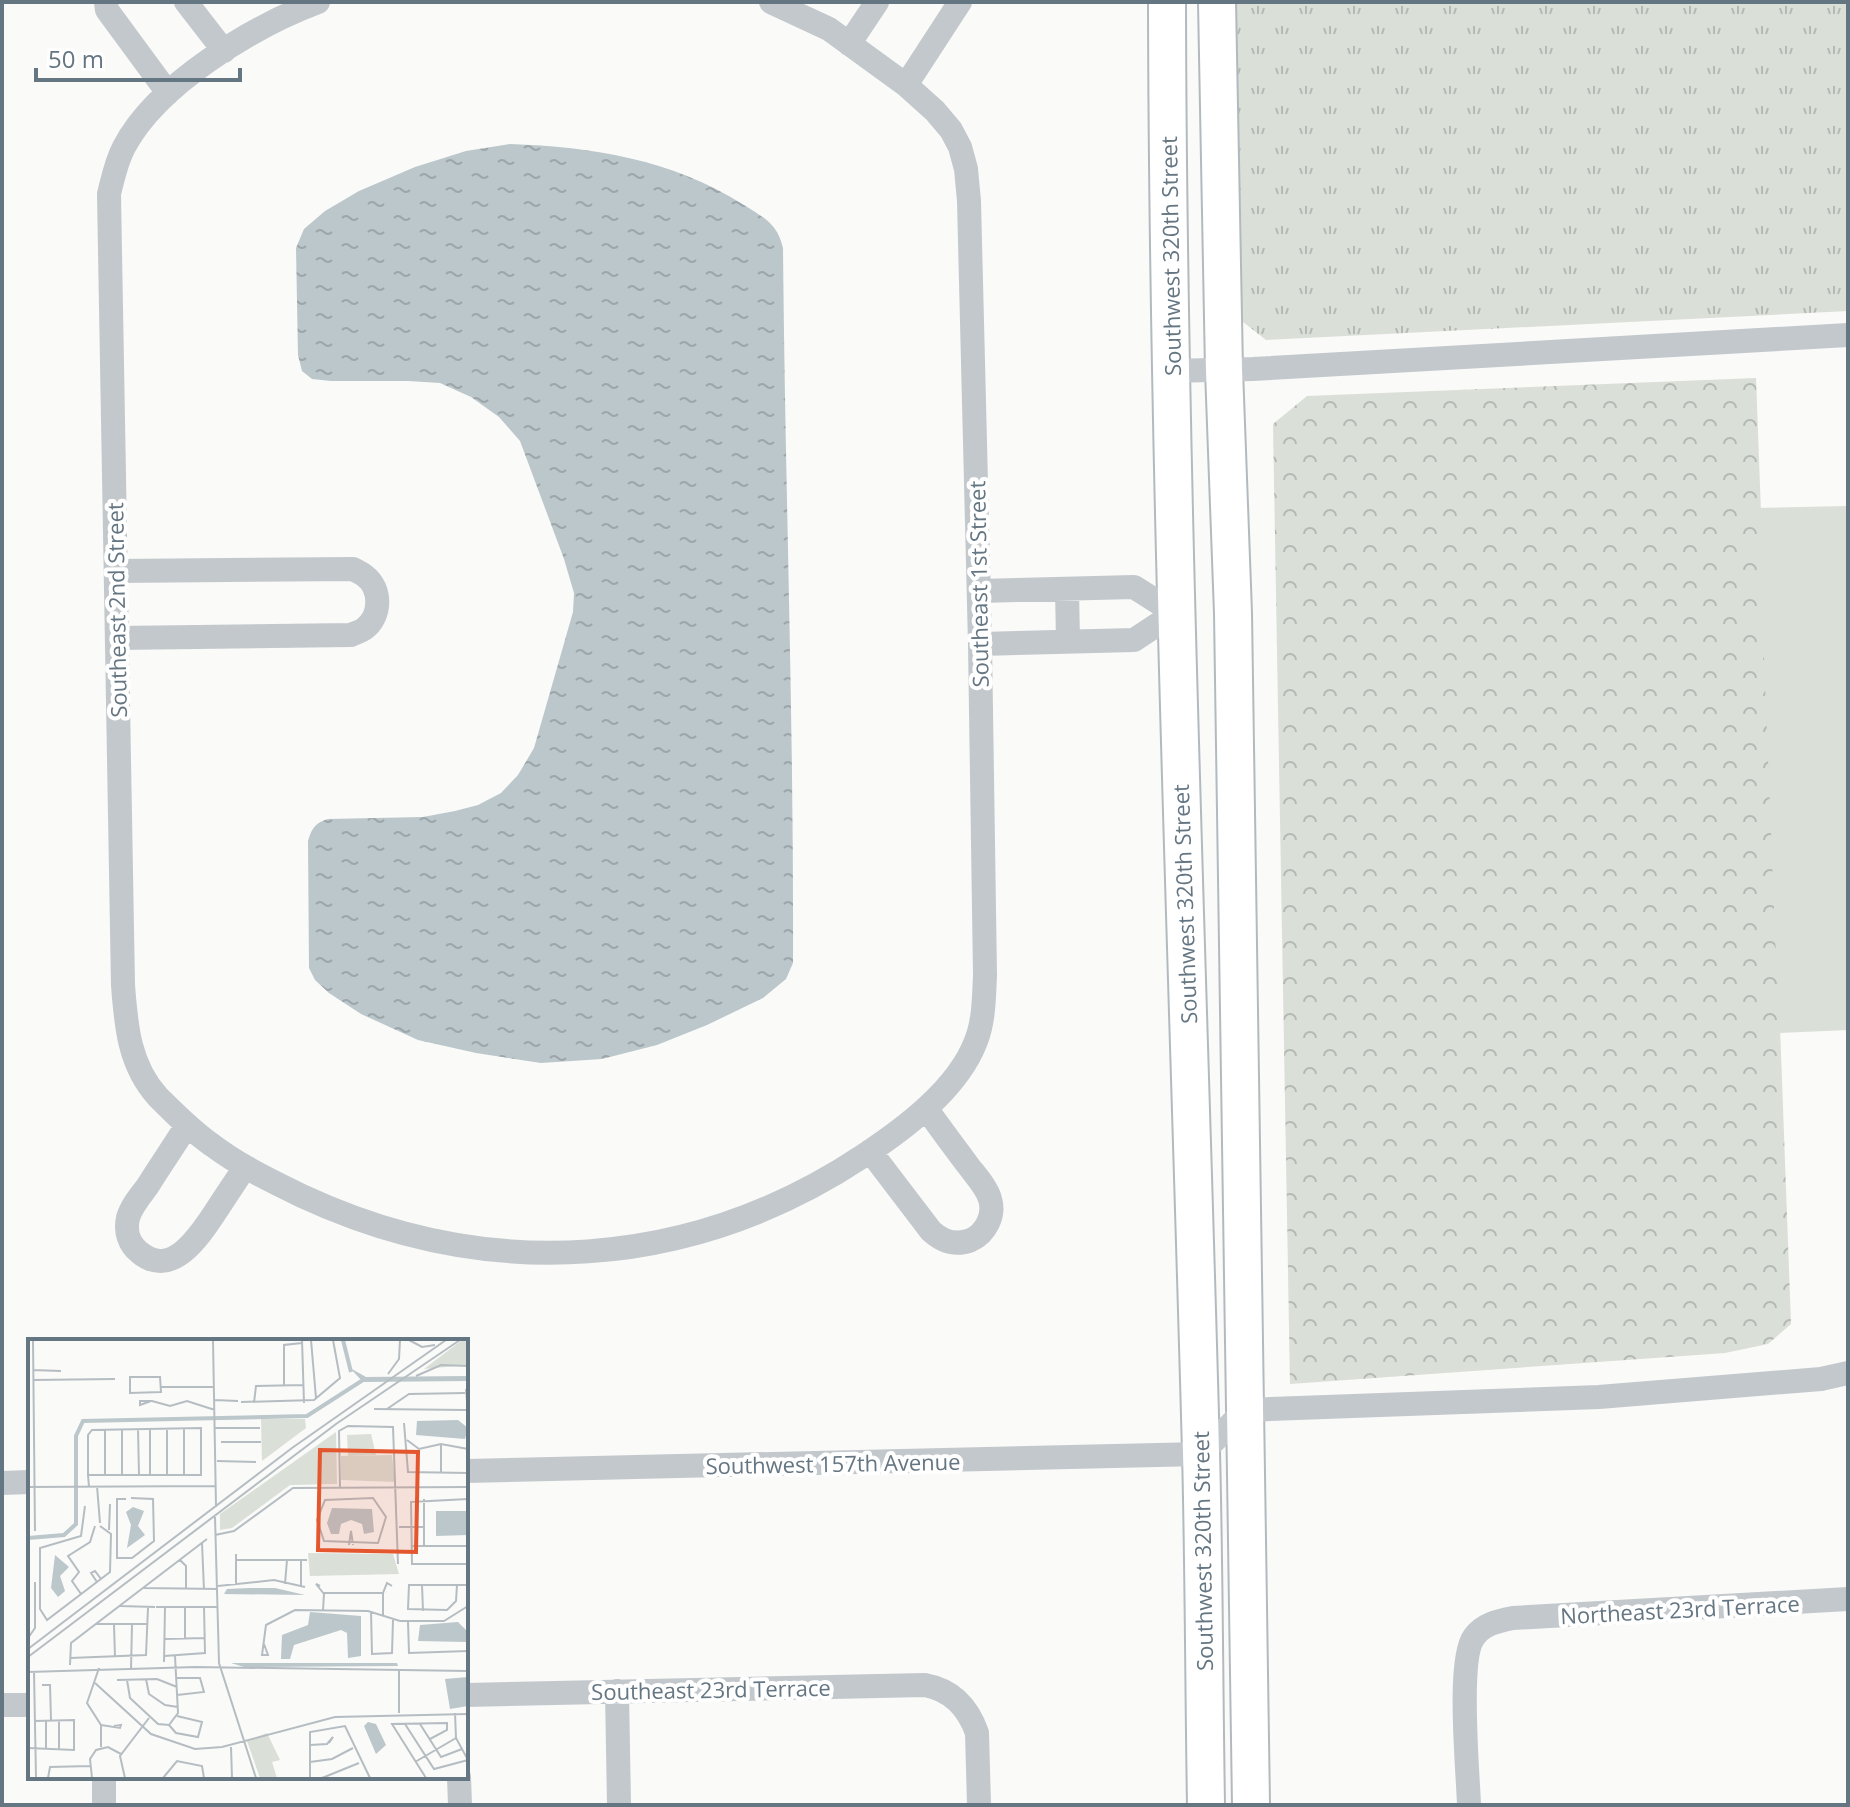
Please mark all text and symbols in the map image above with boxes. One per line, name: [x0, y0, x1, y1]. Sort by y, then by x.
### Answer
scale bar: [36, 32, 240, 82]
text: 50 m: [48, 42, 104, 75]
street label: Southwest 320th Street: [1153, 136, 1187, 376]
street label: Southeast 1st Street: [961, 480, 995, 688]
street label: Southeast 2nd Street: [99, 502, 133, 718]
street label: Southwest 320th Street: [1165, 783, 1203, 1024]
inset map: [28, 1339, 468, 1779]
street label: Southwest 320th Street: [1185, 1431, 1219, 1671]
street label: Southwest 157th Avenue: [705, 1446, 961, 1480]
street label: Northeast 23rd Terrace: [1560, 1588, 1800, 1630]
street label: Southeast 23rd Terrace: [591, 1672, 831, 1706]

